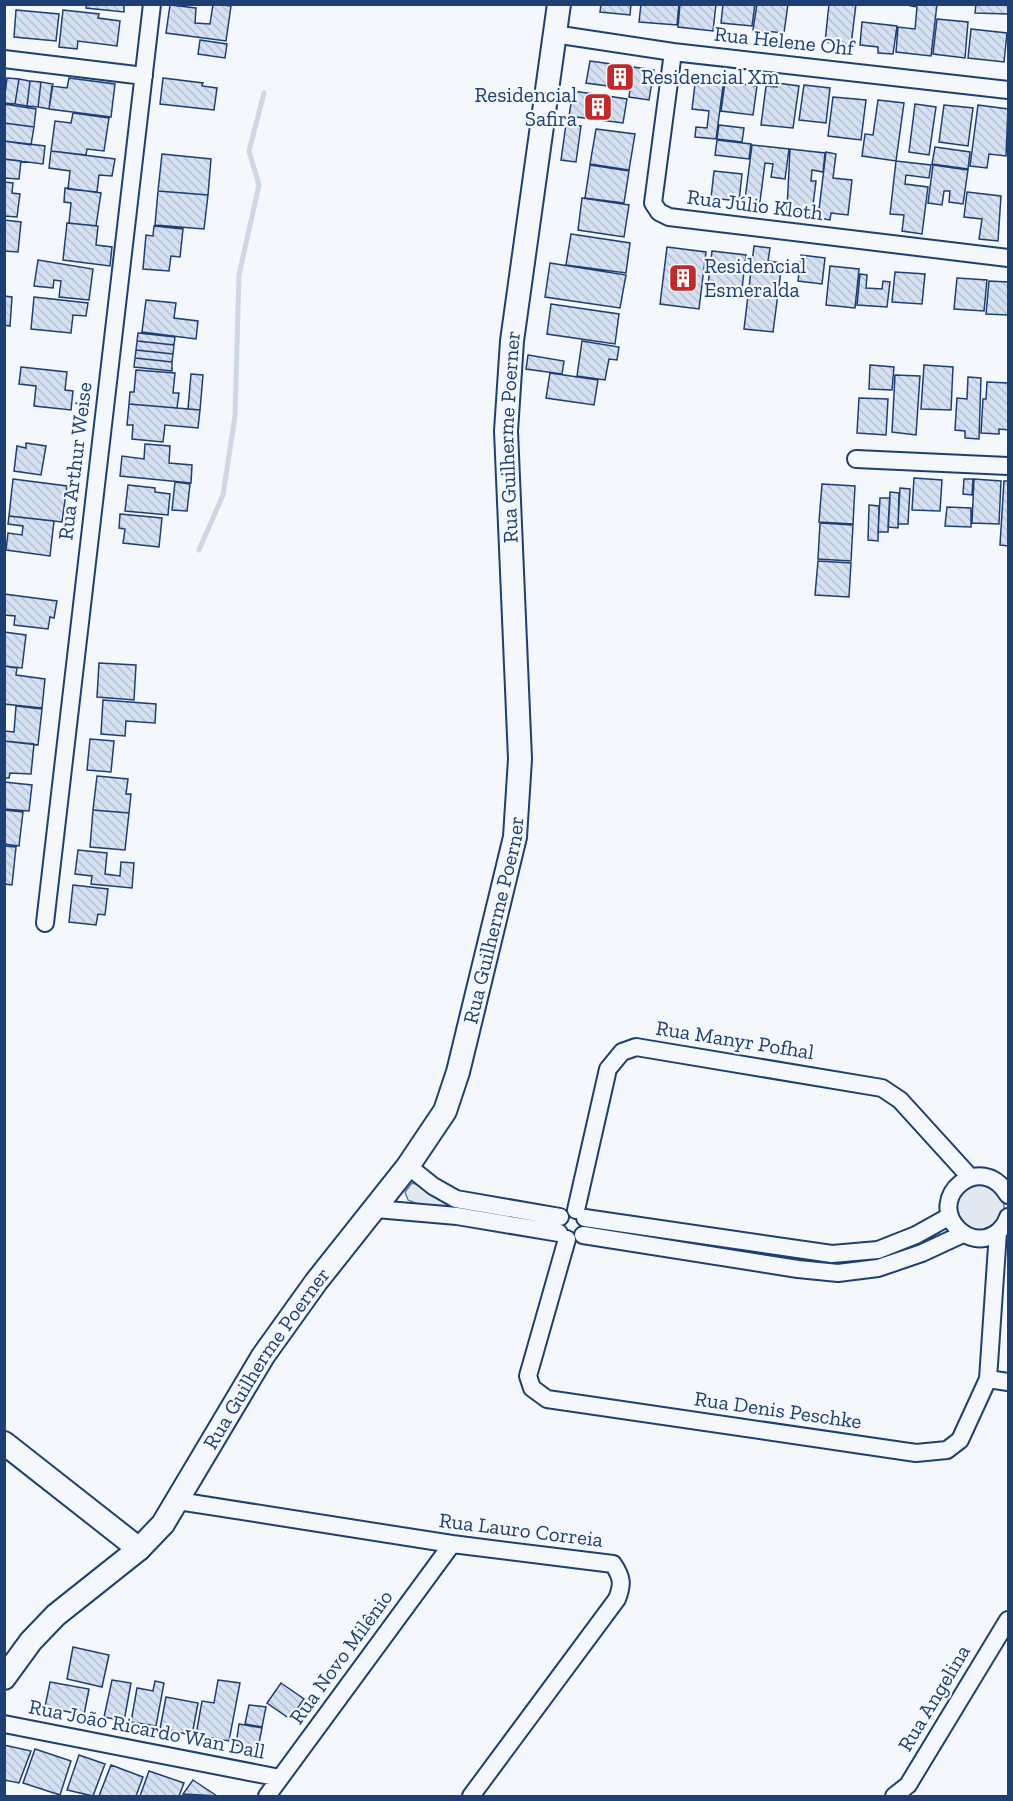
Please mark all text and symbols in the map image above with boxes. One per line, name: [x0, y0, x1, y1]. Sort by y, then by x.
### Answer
street label: Rua Helene Ohf: [713, 21, 857, 60]
building icon: Residencial Xm: [604, 61, 636, 93]
place label: Residencial Xm: [641, 64, 779, 89]
place label: Residencial Safira: [475, 82, 577, 131]
building icon: Residencial Safira: [582, 91, 614, 123]
street label: Rua Júlio Kloth: [686, 184, 825, 225]
place label: Residencial Esmeralda: [704, 253, 807, 302]
building icon: Residencial Esmeralda: [667, 262, 699, 294]
street label: Rua Guilherme Poerner: [493, 329, 525, 544]
street label: Rua Arthur Weise: [52, 380, 97, 541]
street label: Rua Guilherme Poerner: [457, 815, 528, 1026]
street label: Rua Manyr Pofhal: [654, 1015, 816, 1064]
street label: Rua Guilherme Poerner: [197, 1262, 335, 1454]
street label: Rua Denis Peschke: [693, 1385, 863, 1434]
street label: Rua Lauro Correia: [438, 1507, 605, 1552]
street label: Rua Novo Milênio: [284, 1585, 398, 1729]
street label: Rua Angelina: [892, 1640, 975, 1755]
street label: Rua João Ricardo Wan Dall: [27, 1693, 268, 1764]

